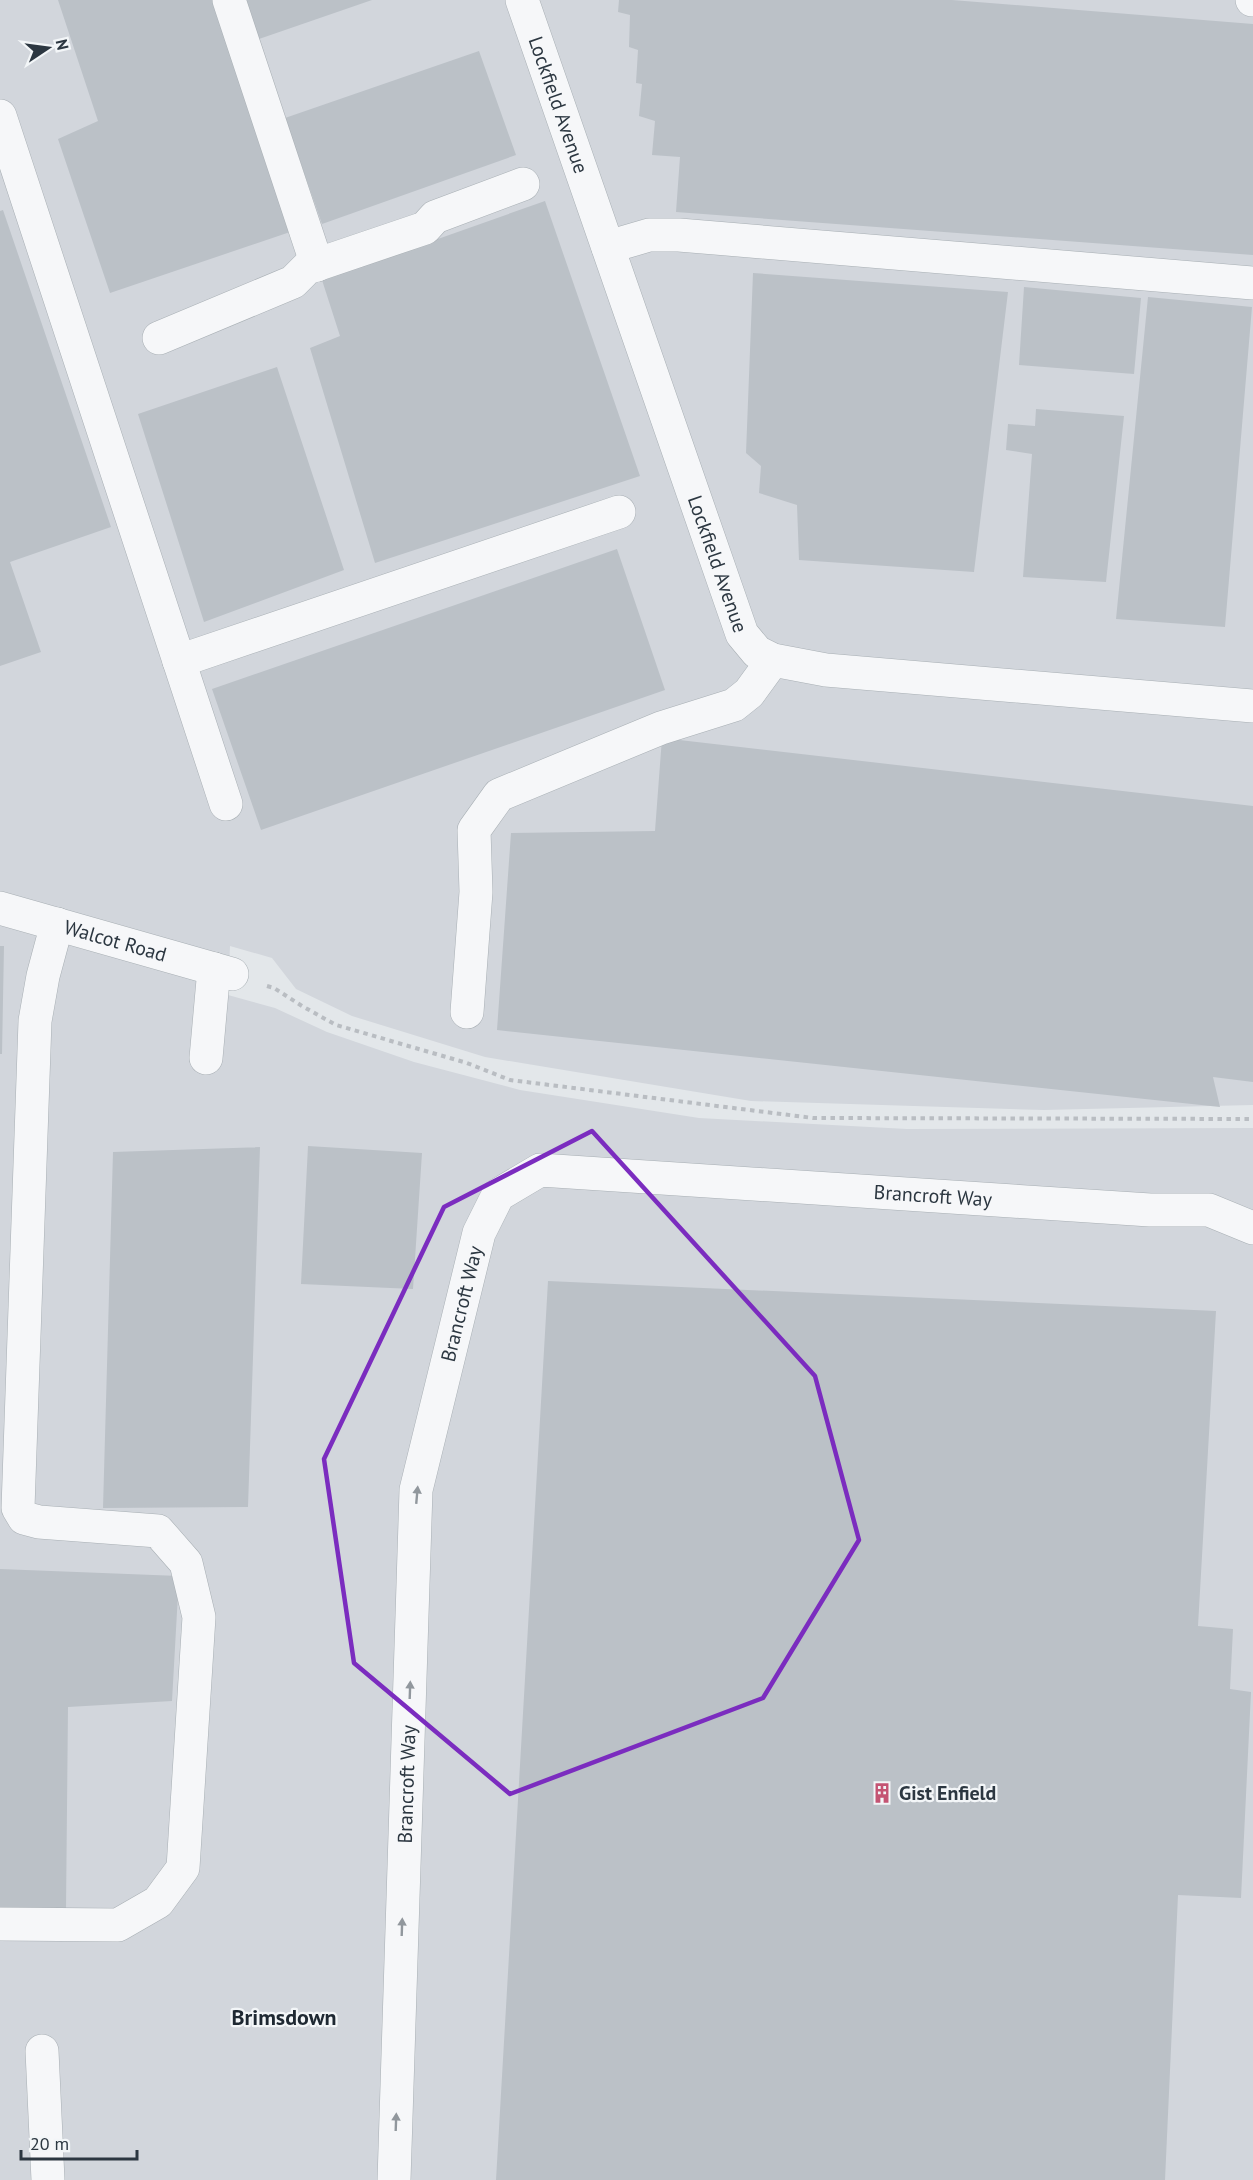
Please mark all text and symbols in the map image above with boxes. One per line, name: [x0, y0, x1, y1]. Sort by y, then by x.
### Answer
north arrow: [18, 18, 78, 78]
street label: Lockfield Avenue: [523, 33, 594, 177]
text: N: [52, 37, 74, 52]
street label: Lockfield Avenue: [682, 492, 753, 636]
street label: Walcot Road: [61, 914, 170, 968]
street label: Brancroft Way: [873, 1179, 993, 1213]
street label: Brancroft Way: [435, 1243, 489, 1365]
one-way arrow: [412, 1485, 422, 1504]
one-way arrow: [405, 1680, 415, 1699]
street label: Brancroft Way: [392, 1724, 422, 1844]
place label: Gist Enfield: [899, 1780, 996, 1806]
building icon: Gist Enfield: [870, 1781, 894, 1805]
one-way arrow: [397, 1917, 407, 1936]
district label: Brimsdown: [232, 2003, 336, 2031]
one-way arrow: [391, 2112, 400, 2131]
scale bar: [21, 2123, 136, 2161]
text: 20 m: [30, 2132, 69, 2155]

